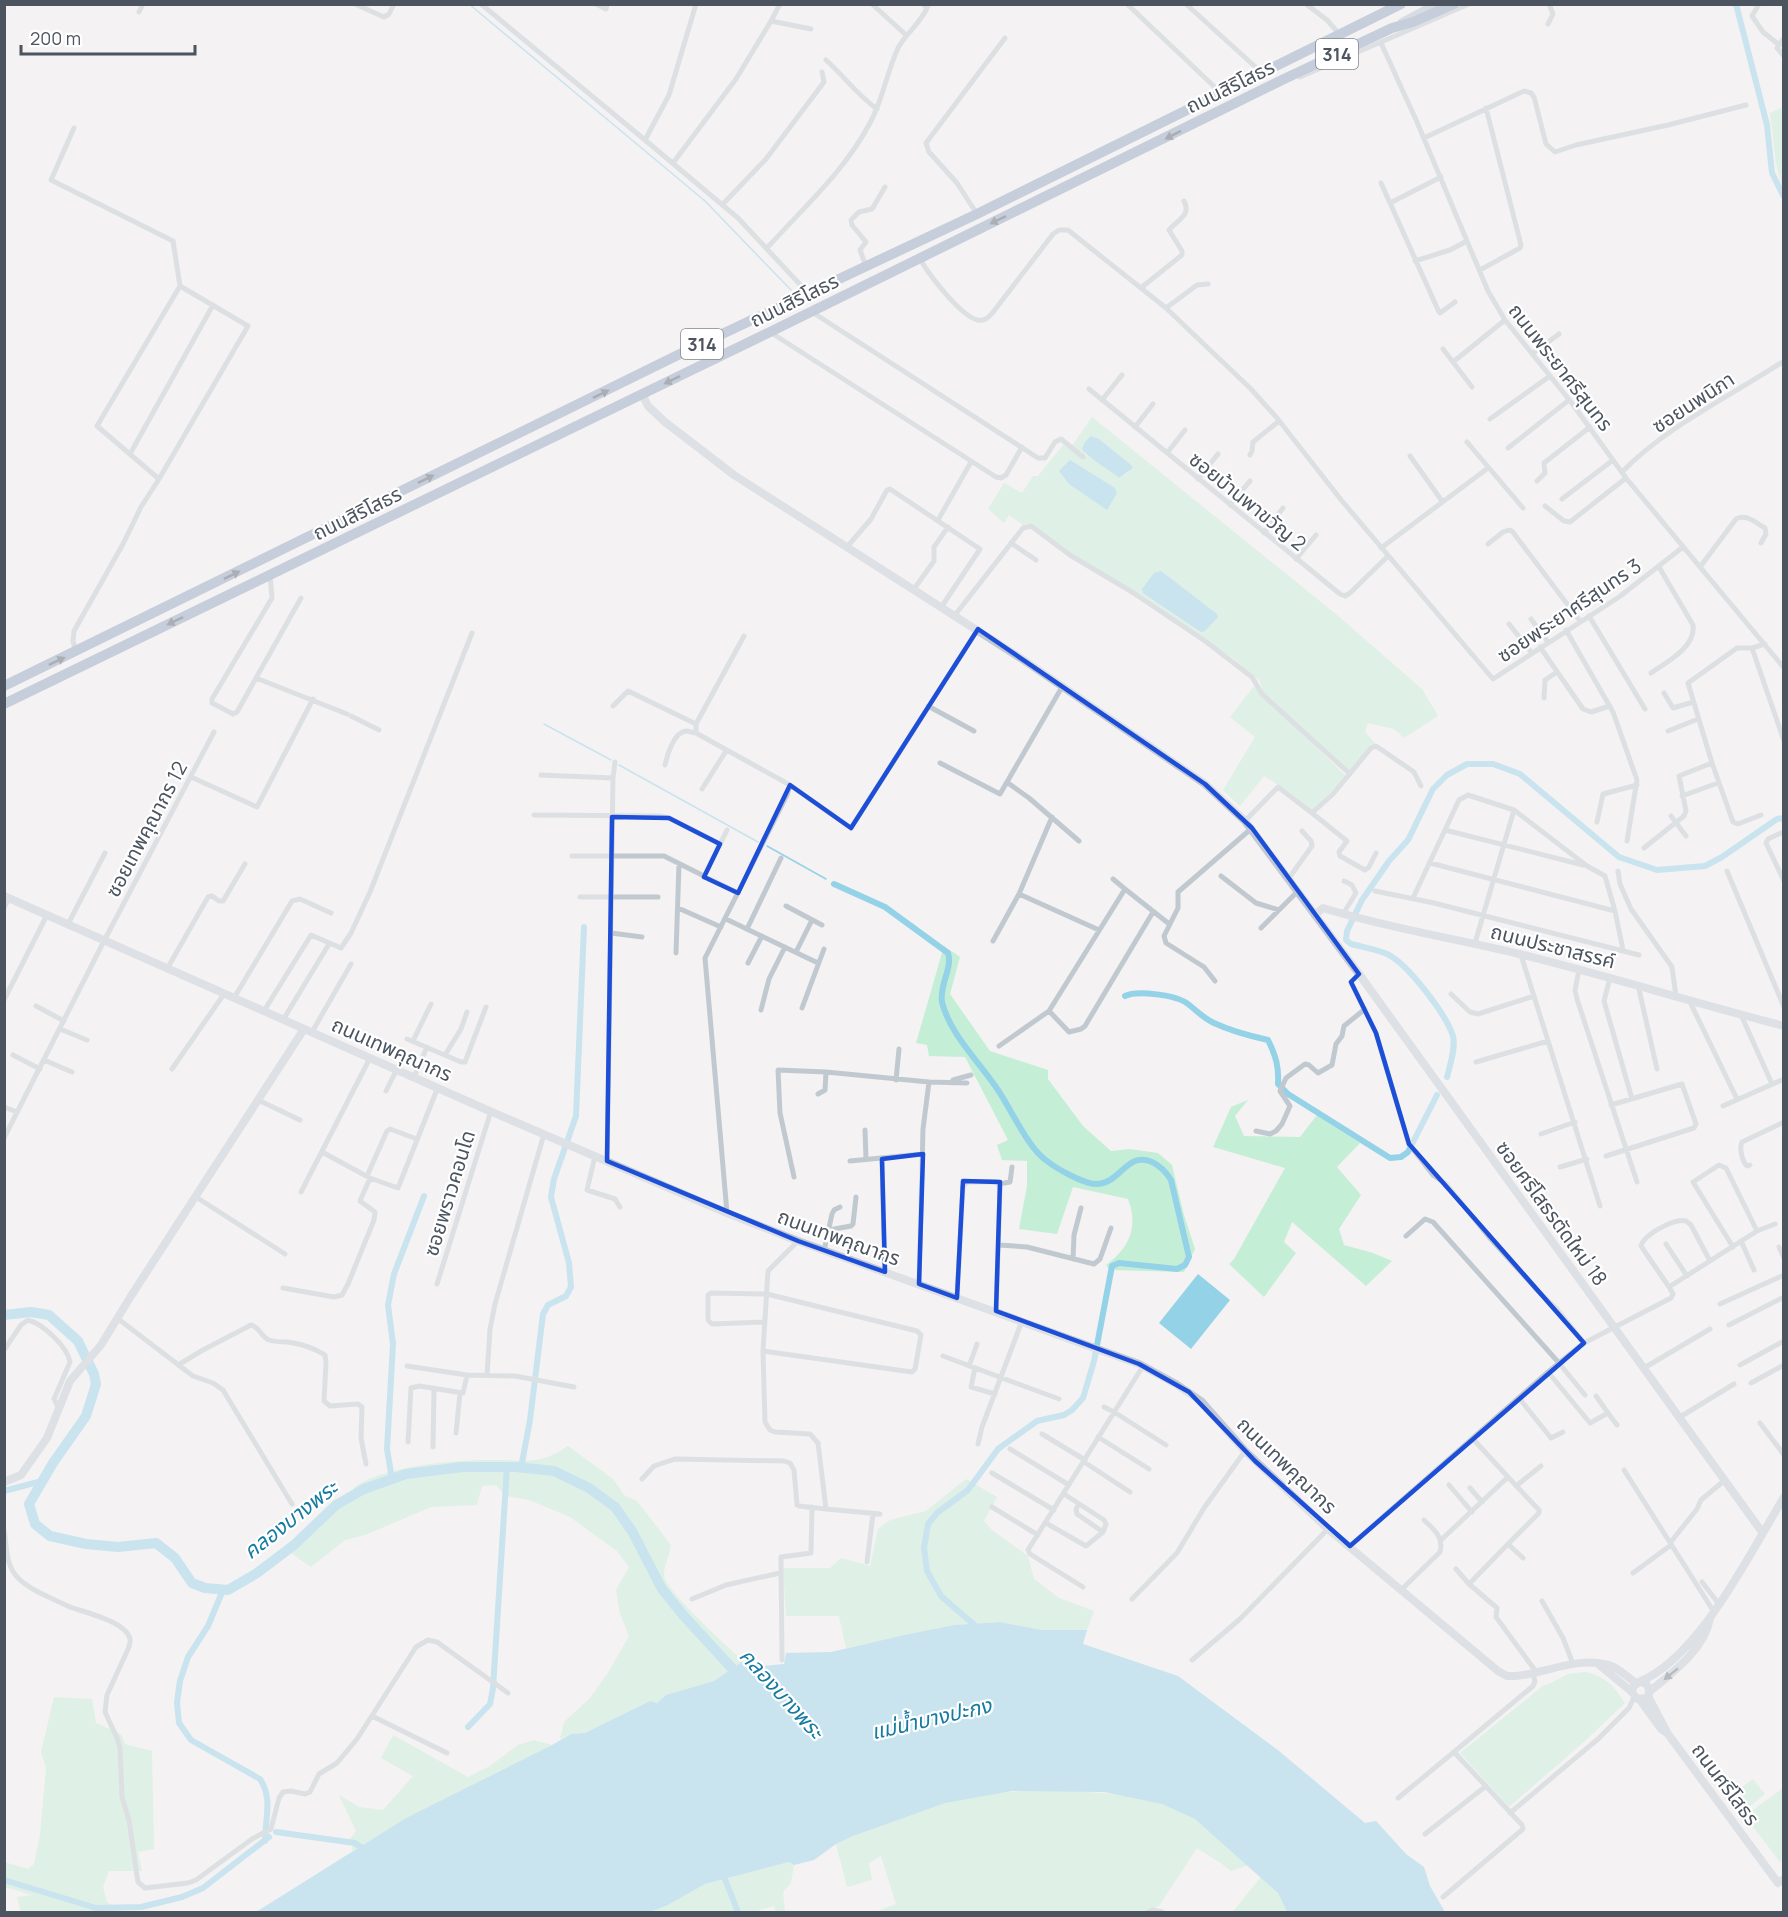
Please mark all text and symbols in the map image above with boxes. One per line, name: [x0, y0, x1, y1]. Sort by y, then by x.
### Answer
scale bar: [21, 18, 195, 56]
text: 200 m: [30, 26, 81, 50]
road number: 314: [1316, 39, 1358, 69]
street label: ถนนสิริโสธร: [1181, 53, 1279, 119]
one-way arrow: [1164, 130, 1181, 140]
one-way arrow: [989, 216, 1006, 225]
street label: ถนนสิริโสธร: [745, 267, 843, 333]
street label: ถนนพระยาศรีสุนทร: [1503, 298, 1619, 436]
road number: 314: [681, 329, 723, 359]
street label: ซอยนพนิภา: [1647, 365, 1739, 439]
one-way arrow: [663, 375, 680, 384]
one-way arrow: [593, 389, 610, 398]
street label: ซอยบ้านพาขวัญ 2: [1184, 445, 1312, 557]
one-way arrow: [418, 474, 435, 484]
street label: ถนนสิริโสธร: [308, 480, 406, 546]
street label: ซอยพระยาศรีสุนทร 3: [1492, 552, 1646, 668]
one-way arrow: [224, 570, 241, 579]
one-way arrow: [167, 616, 184, 625]
one-way arrow: [49, 656, 66, 665]
street label: ซอยเทพคุณากร 12: [99, 756, 193, 902]
street label: ถนนประชาสรรค์: [1488, 917, 1618, 975]
street label: ถนนเทพคุณากร: [328, 1010, 456, 1088]
street label: ซอยพราวคอนโด: [417, 1127, 481, 1259]
street label: ซอยศรีโสธรตัดใหม่ 18: [1490, 1135, 1614, 1291]
street label: ถนนเทพคุณากร: [774, 1202, 904, 1272]
street label: ถนนเทพคุณากร: [1231, 1411, 1343, 1519]
water label: คลองบางพระ: [237, 1472, 344, 1565]
water label: คลองบางพระ: [734, 1642, 831, 1746]
one-way arrow: [1663, 1668, 1679, 1681]
water label: แม่น้ำบางปะกง: [868, 1690, 995, 1745]
street label: ถนนศรีโสธร: [1686, 1737, 1766, 1831]

